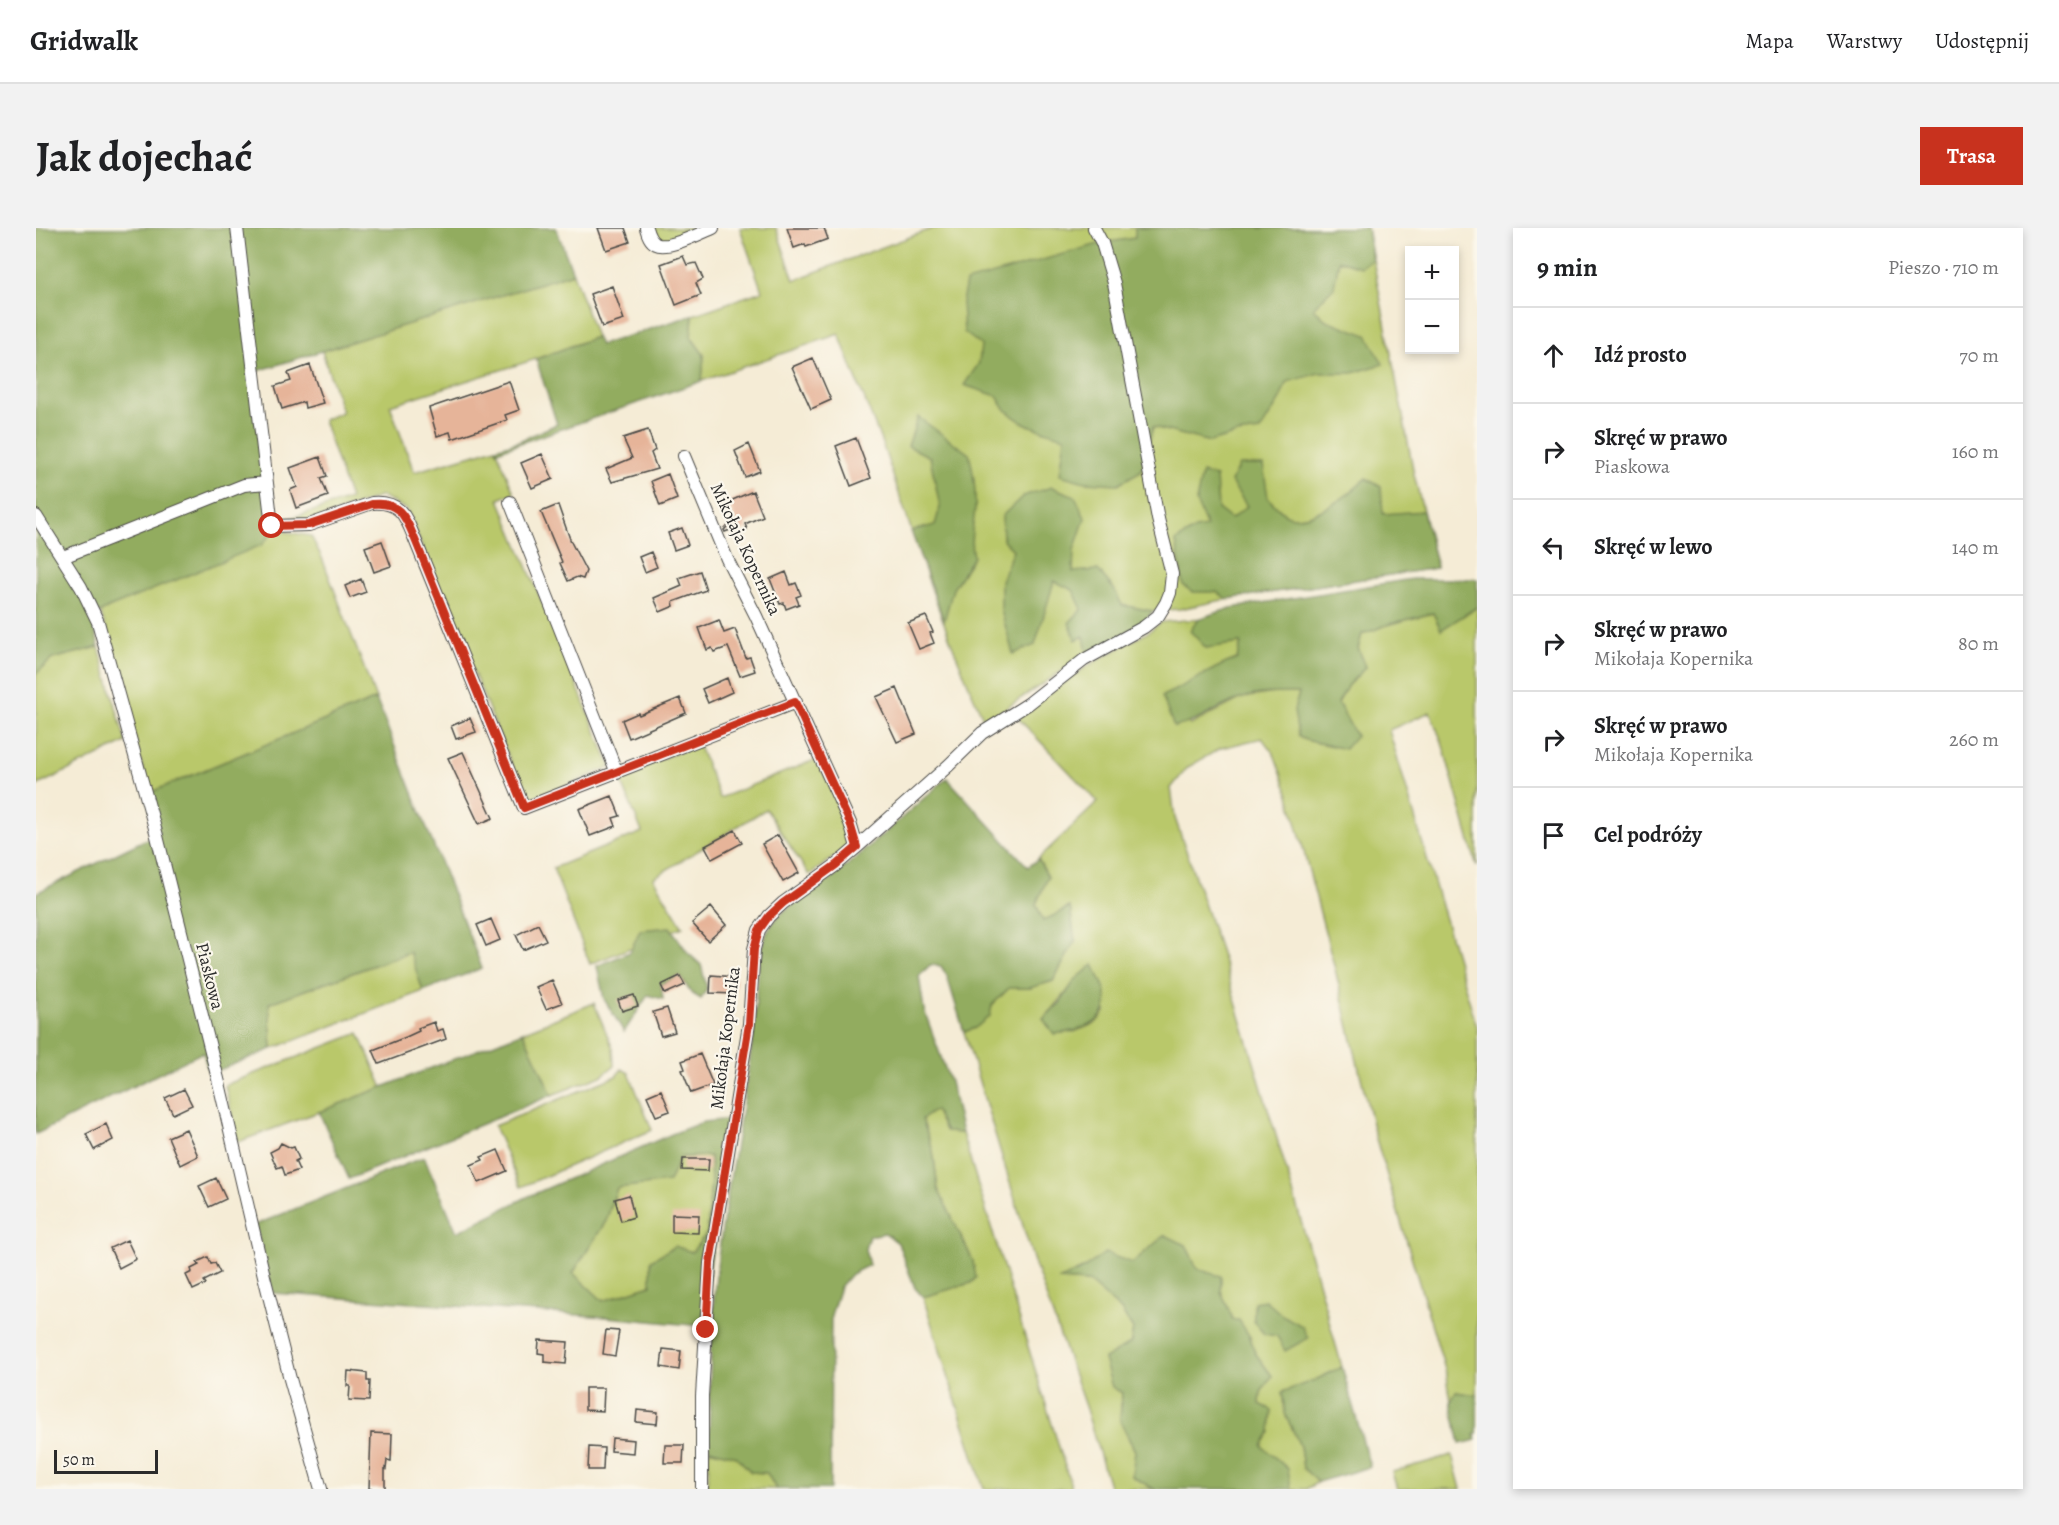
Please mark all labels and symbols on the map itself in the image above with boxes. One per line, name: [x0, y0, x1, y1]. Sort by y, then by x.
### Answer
street label: Mikołaja Kopernika: [705, 479, 787, 620]
route start: [258, 512, 284, 538]
street label: Piaskowa: [190, 940, 230, 1013]
street label: Mikołaja Kopernika: [704, 965, 746, 1111]
route end: [692, 1316, 718, 1342]
scale bar: [54, 1447, 158, 1474]

